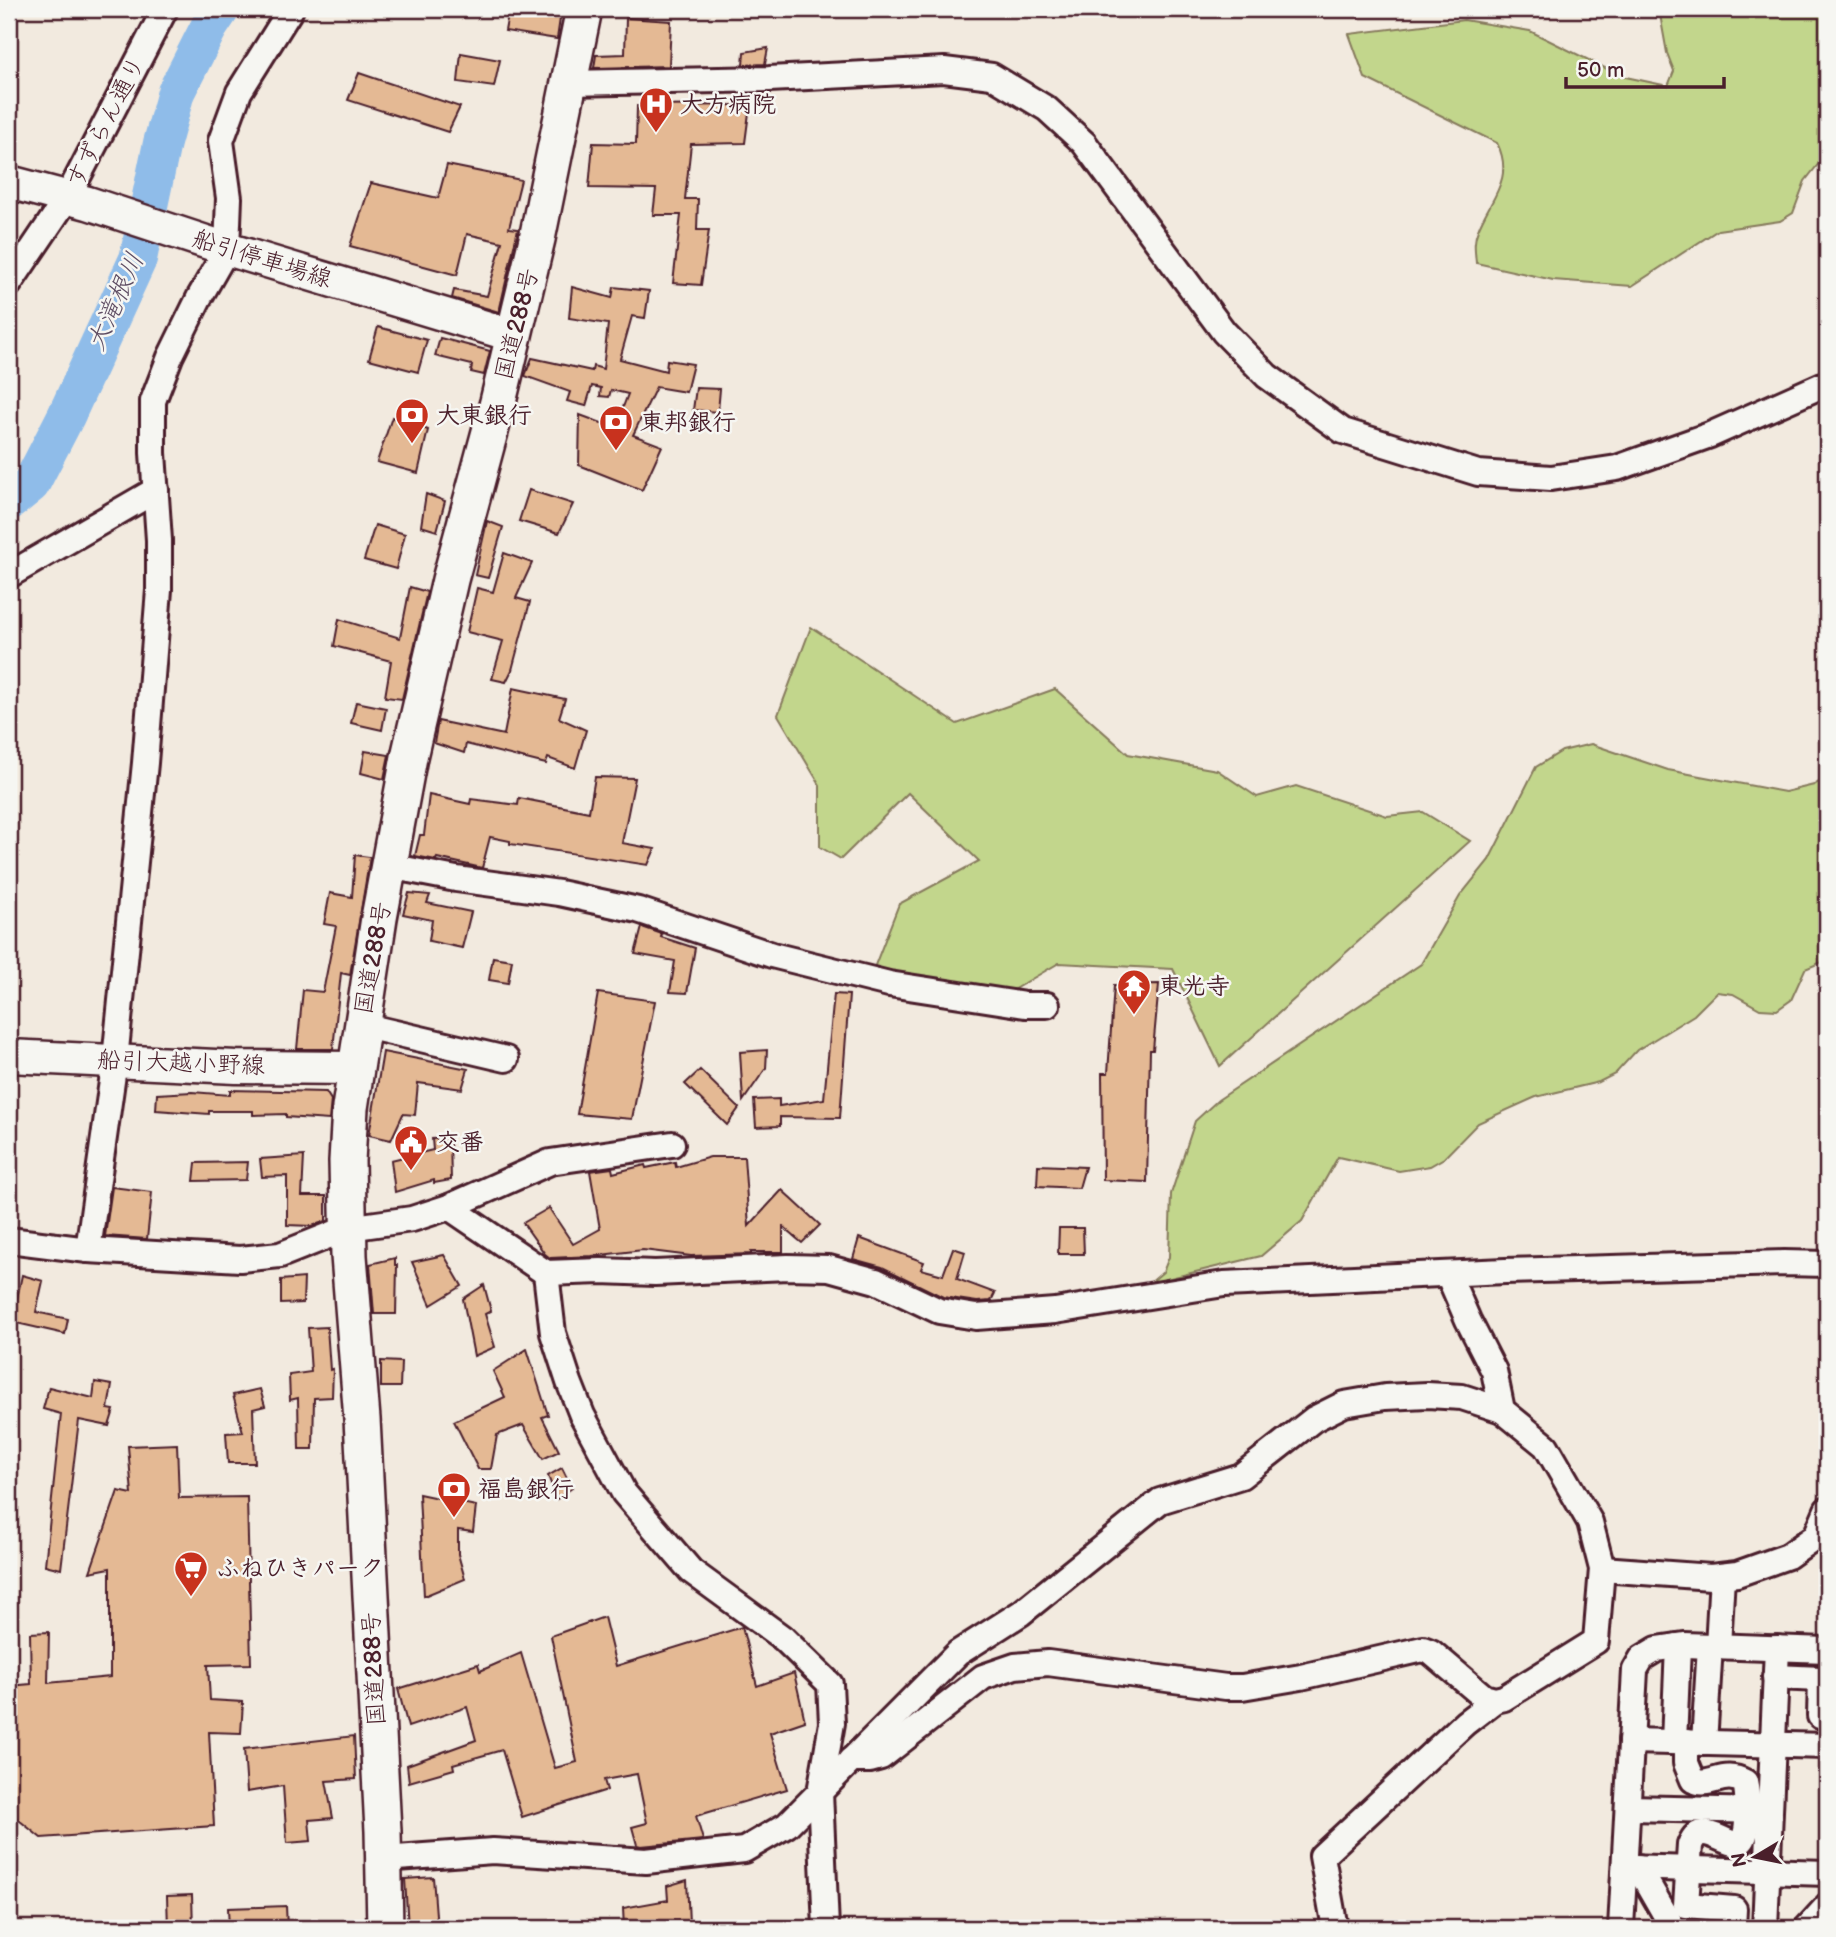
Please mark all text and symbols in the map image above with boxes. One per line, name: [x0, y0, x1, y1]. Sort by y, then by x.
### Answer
scale bar: [1566, 46, 1724, 90]
street label: すずらん通り: [60, 51, 152, 193]
text: 50 m: [1577, 58, 1624, 83]
hospital icon: 大方病院: [637, 85, 675, 134]
place label: 大方病院: [680, 90, 776, 119]
street label: 船引停車場線: [189, 224, 335, 294]
water label: 大滝根川: [81, 248, 151, 356]
street label: 国道288号: [489, 265, 545, 383]
bank icon: 大東銀行: [393, 396, 431, 445]
place label: 大東銀行: [436, 401, 532, 430]
bank icon: 東邦銀行: [597, 403, 635, 452]
place label: 東邦銀行: [640, 408, 736, 437]
street label: 国道288号: [349, 899, 397, 1017]
temple icon: 東光寺: [1115, 967, 1153, 1016]
place label: 東光寺: [1158, 972, 1230, 1001]
street label: 船引大越小野線: [97, 1046, 265, 1080]
public building icon: 交番: [392, 1123, 430, 1172]
place label: 交番: [436, 1128, 484, 1157]
bank icon: 福島銀行: [435, 1470, 473, 1519]
place label: 福島銀行: [478, 1475, 574, 1504]
supermarket icon: ふねひきパーク: [172, 1549, 210, 1598]
place label: ふねひきパーク: [216, 1554, 384, 1583]
street label: 国道288号: [357, 1611, 391, 1727]
north arrow: [1720, 1822, 1790, 1892]
text: N: [1727, 1851, 1752, 1869]

